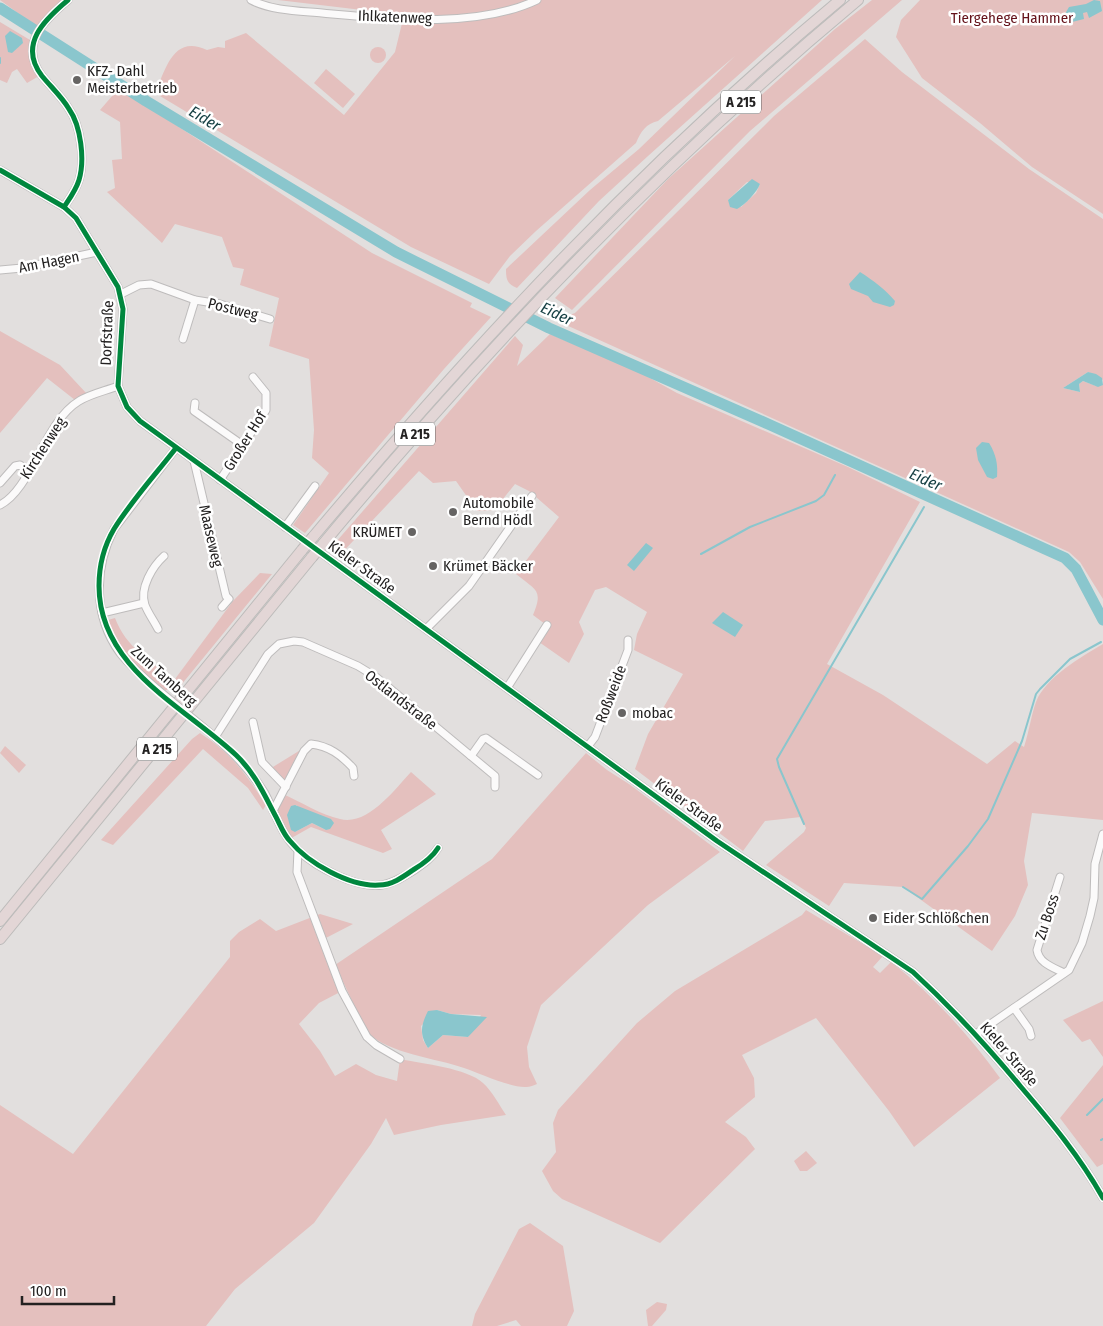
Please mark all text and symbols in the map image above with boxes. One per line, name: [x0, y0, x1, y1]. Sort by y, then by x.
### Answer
street label: Ihlkatenweg: [358, 7, 432, 27]
park label: Tiergehege Hammer: [951, 9, 1074, 27]
place label: KFZ- Dahl Meisterbetrieb: [87, 62, 177, 97]
marker: KFZ- Dahl Meisterbetrieb: [71, 74, 83, 86]
road number: A 215: [721, 90, 761, 114]
water label: Eider: [186, 102, 224, 135]
street label: Am Hagen: [17, 247, 81, 277]
street label: Postweg: [206, 294, 260, 324]
water label: Eider: [538, 298, 576, 329]
street label: Dorfstraße: [97, 300, 117, 366]
street label: Großer Hof: [220, 407, 271, 474]
street label: Kirchenweg: [16, 414, 70, 482]
road number: A 215: [395, 422, 435, 446]
water label: Eider: [907, 464, 945, 495]
place label: Automobile Bernd Hödl: [463, 494, 534, 529]
street label: Maaseweg: [195, 503, 227, 569]
marker: Automobile Bernd Hödl: [447, 506, 459, 518]
place label: KRÜMET: [353, 523, 402, 541]
marker: KRÜMET: [406, 526, 418, 538]
street label: Kieler Straße: [325, 536, 399, 598]
place label: Krümet Bäcker: [443, 557, 534, 575]
marker: Krümet Bäcker: [427, 560, 439, 572]
street label: Zum Tamberg: [127, 642, 201, 710]
street label: Roßweide: [592, 663, 630, 725]
street label: Ostlandstraße: [361, 666, 441, 734]
place label: mobac: [632, 704, 674, 722]
marker: mobac: [616, 707, 628, 719]
road number: A 215: [137, 738, 177, 761]
street label: Kieler Straße: [652, 774, 726, 836]
street label: Zu Boss: [1031, 892, 1063, 942]
place label: Eider Schlößchen: [883, 909, 989, 927]
marker: Eider Schlößchen: [867, 912, 879, 924]
street label: Kieler Straße: [976, 1018, 1042, 1090]
scale bar: [22, 1274, 115, 1306]
text: 100 m: [30, 1282, 67, 1300]

